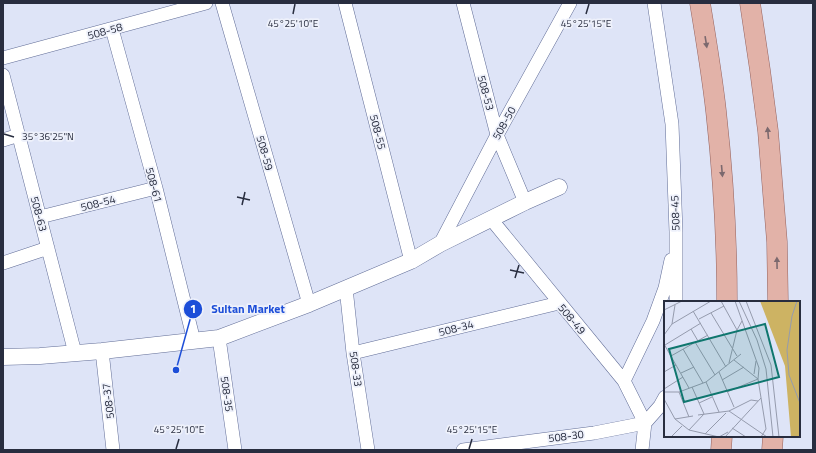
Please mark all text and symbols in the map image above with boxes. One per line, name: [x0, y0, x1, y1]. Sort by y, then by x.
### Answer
text: 45°25'10"E: [268, 16, 319, 31]
text: 45°25'15"E: [561, 16, 612, 31]
street label: 508-58: [86, 19, 124, 43]
one-way arrow: [703, 35, 709, 48]
street label: 508-53: [474, 74, 498, 112]
street label: 508-50: [488, 104, 520, 142]
street label: 508-55: [366, 113, 390, 151]
one-way arrow: [765, 127, 772, 139]
text: 35°36'25"N: [22, 129, 74, 144]
street label: 508-59: [252, 134, 278, 172]
one-way arrow: [718, 165, 725, 177]
street label: 508-61: [142, 166, 166, 204]
street label: 508-54: [79, 191, 117, 215]
street label: 508-63: [27, 195, 51, 233]
street label: 508-45: [666, 195, 684, 231]
one-way arrow: [774, 257, 781, 269]
callout: Sultan Market: [183, 297, 293, 321]
text: 1: [190, 299, 196, 318]
text: Sultan Market: [211, 299, 285, 318]
street label: 508-49: [554, 300, 590, 338]
inset map: [664, 301, 800, 437]
street label: 508-34: [437, 316, 475, 340]
street label: 508-33: [346, 350, 366, 388]
street label: 508-35: [217, 375, 237, 413]
street label: 508-37: [98, 382, 118, 420]
text: 45°25'10"E: [154, 422, 205, 437]
text: 45°25'15"E: [447, 422, 498, 437]
street label: 508-30: [547, 426, 585, 446]

